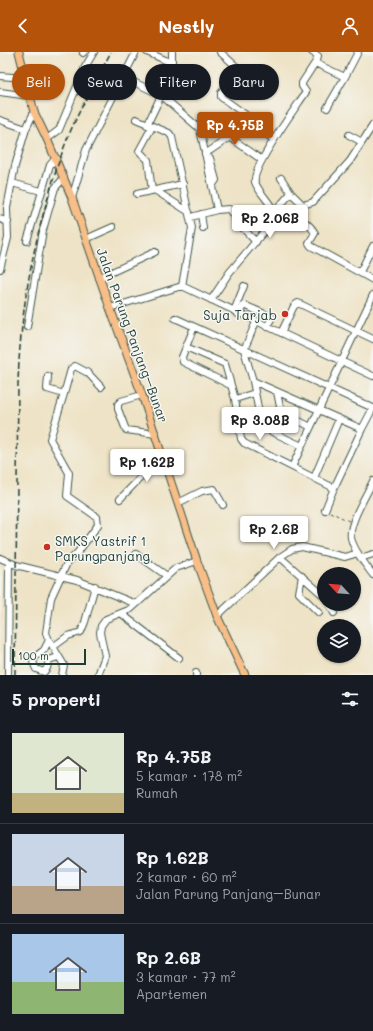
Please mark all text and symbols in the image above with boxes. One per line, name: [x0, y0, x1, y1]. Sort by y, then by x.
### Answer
text: Nestly: [158, 14, 215, 38]
icon: back: [12, 15, 34, 37]
icon: person: [339, 15, 361, 37]
chip: Beli: [12, 64, 65, 100]
chip: Sewa: [73, 64, 137, 100]
chip: Filter: [145, 64, 211, 100]
chip: Baru: [219, 64, 279, 100]
pin: Rp 4.75B: [194, 112, 276, 146]
text: Rp 4.75B: [206, 116, 264, 133]
pin: Rp 2.06B: [229, 205, 311, 239]
text: Rp 2.06B: [241, 209, 299, 226]
street label: Jalan Parung Panjang–Bunar: [93, 245, 173, 425]
place label: Suja Tarjab: [203, 306, 277, 323]
marker: Suja Tarjab: [280, 309, 290, 319]
pin: Rp 3.08B: [219, 407, 301, 441]
text: Rp 3.08B: [231, 411, 289, 428]
pin: Rp 1.62B: [106, 449, 188, 483]
text: Rp 1.62B: [119, 453, 175, 470]
pin: Rp 2.6B: [237, 516, 311, 550]
text: Rp 2.6B: [249, 520, 299, 537]
place label: SMKS Yastrif 1 Parungpanjang: [55, 532, 150, 564]
marker: SMKS Yastrif 1 Parungpanjang: [42, 542, 52, 552]
north arrow: [317, 567, 361, 611]
map controls: [317, 567, 361, 663]
button: layers: [317, 619, 361, 663]
scale bar: [12, 647, 86, 666]
text: 100 m: [18, 648, 49, 663]
text: 5 properti: [12, 688, 101, 710]
icon: filters: [339, 688, 361, 710]
text: Rp 4.75B: [136, 745, 211, 767]
icon: home: [44, 749, 92, 797]
text: 5 kamar · 178 m²: [136, 767, 242, 784]
text: Rumah: [136, 784, 177, 801]
text: Rp 1.62B: [136, 846, 209, 868]
icon: home: [44, 850, 92, 898]
text: 2 kamar · 60 m²: [136, 868, 237, 885]
text: Jalan Parung Panjang–Bunar: [136, 885, 321, 902]
text: Rp 2.6B: [136, 946, 201, 968]
icon: home: [44, 950, 92, 998]
text: 3 kamar · 77 m²: [136, 968, 236, 985]
text: Apartemen: [136, 985, 207, 1002]

